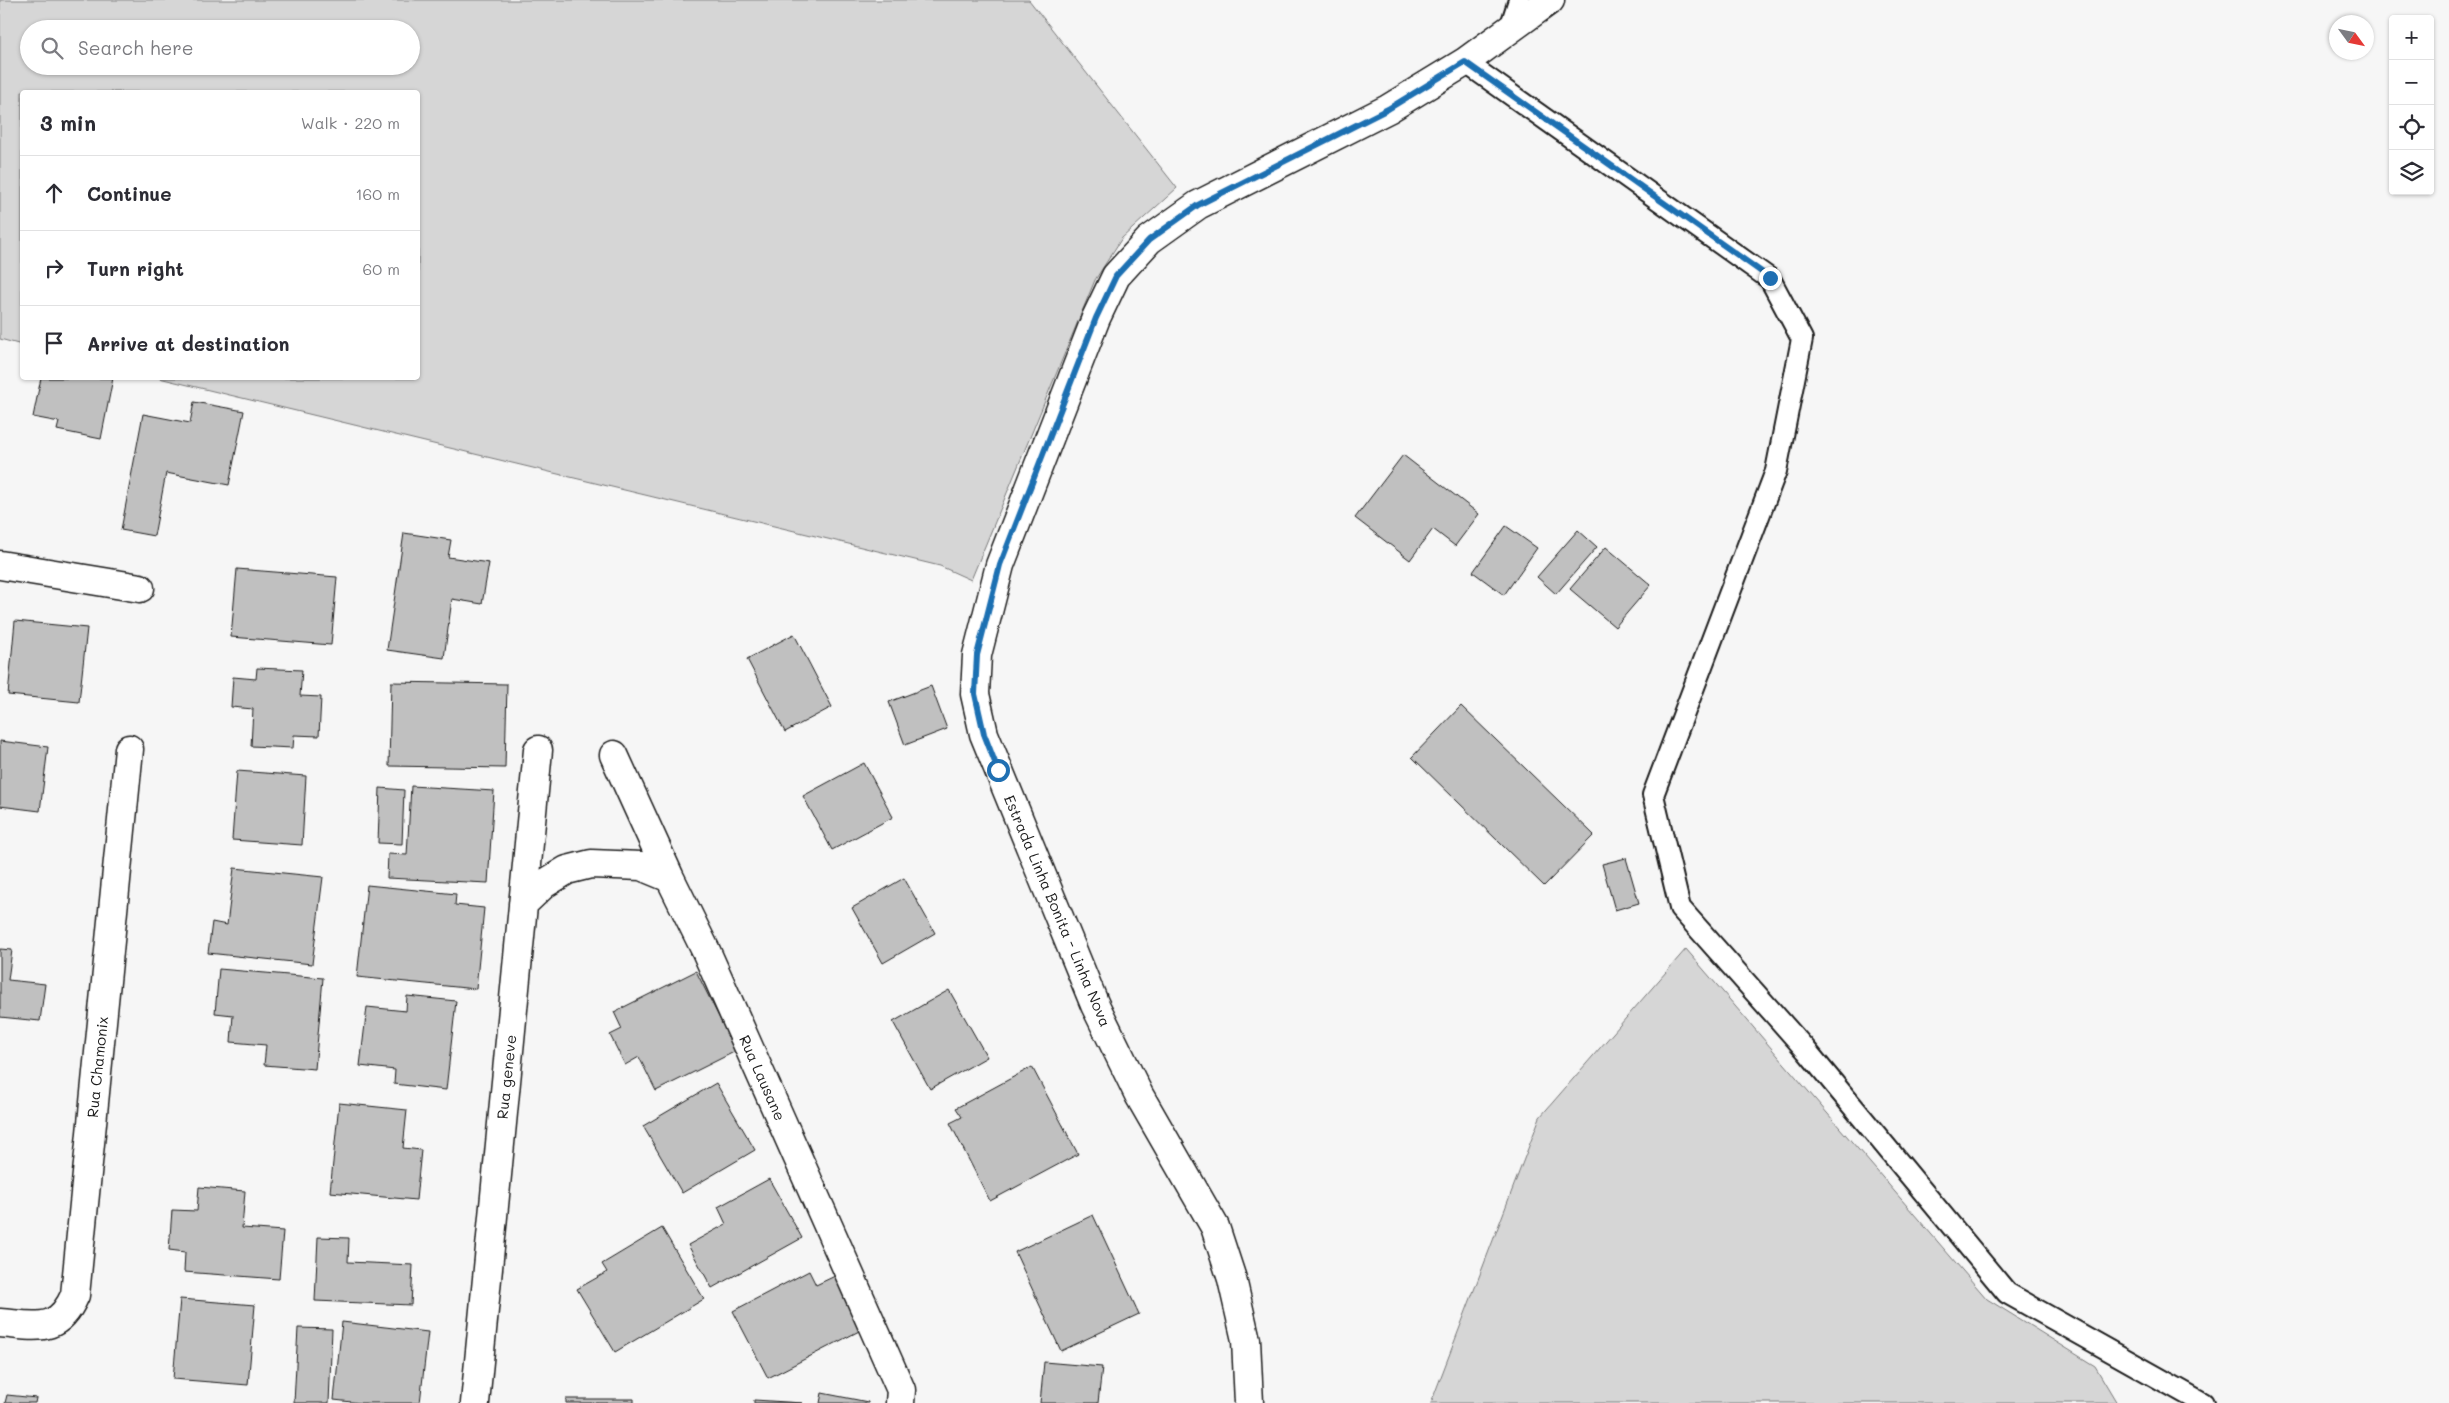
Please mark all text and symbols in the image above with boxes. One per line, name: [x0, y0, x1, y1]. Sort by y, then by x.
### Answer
north arrow: [2329, 15, 2374, 60]
map controls: [2389, 15, 2434, 195]
button: +: [2389, 15, 2434, 60]
search box: [20, 20, 420, 75]
icon: search: [38, 34, 66, 62]
text: Search here: [78, 35, 194, 60]
button: −: [2389, 60, 2434, 105]
button: locate: [2389, 105, 2434, 150]
text: 3 min: [40, 109, 96, 136]
text: Walk · 220 m: [301, 112, 400, 133]
button: layers: [2389, 150, 2434, 195]
icon: ahead: [40, 179, 68, 207]
text: Continue: [87, 181, 172, 206]
text: 160 m: [355, 183, 400, 204]
icon: right: [40, 254, 68, 282]
text: Turn right: [87, 256, 184, 281]
text: 60 m: [363, 258, 400, 279]
route end: [1759, 267, 1782, 290]
icon: arrive: [40, 329, 68, 357]
text: Arrive at destination: [87, 331, 290, 356]
route start: [987, 759, 1010, 782]
street label: Estrada Linha Bonita - Linha Nova: [1000, 792, 1116, 1030]
street label: Rua Chamonix: [82, 1015, 112, 1119]
street label: Rua Lausane: [735, 1032, 791, 1124]
street label: Rua geneve: [492, 1034, 520, 1120]

